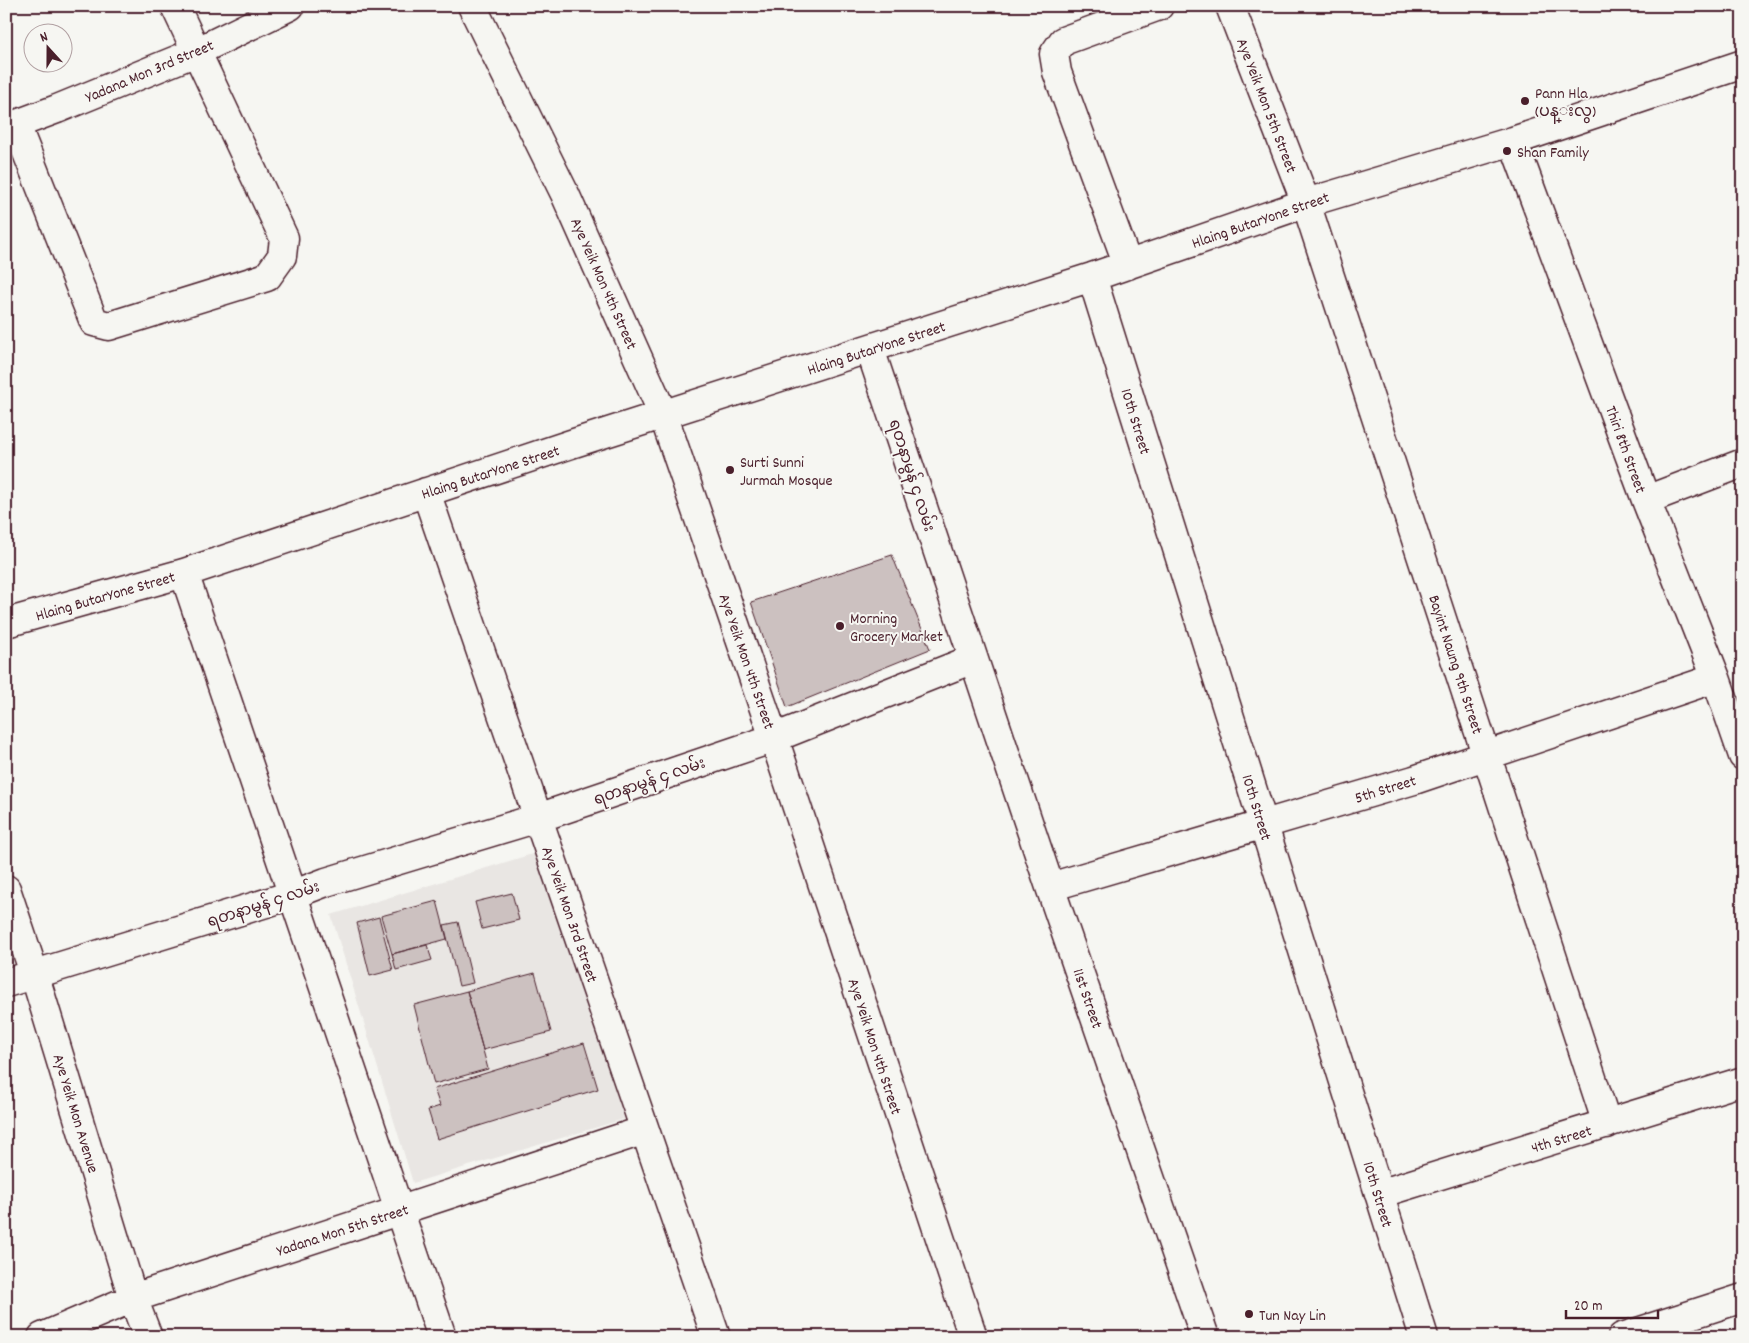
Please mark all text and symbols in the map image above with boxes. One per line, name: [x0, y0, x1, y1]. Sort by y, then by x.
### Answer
north arrow: [22, 22, 72, 72]
text: N: [37, 27, 51, 48]
street label: Yadana Mon 3rd Street: [82, 35, 218, 110]
street label: Aye Yeik Mon 5th Street: [1229, 35, 1302, 177]
place label: Pann Hla (ပန္းလွ): [1535, 83, 1596, 124]
marker: Pann Hla (ပန္းလွ): [1519, 95, 1531, 107]
place label: Shan Family: [1517, 142, 1589, 165]
marker: Shan Family: [1501, 145, 1513, 157]
street label: Hlaing ButarYone Street: [1189, 187, 1333, 256]
street label: Aye Yeik Mon 4th Street: [563, 215, 642, 354]
street label: Hlaing ButarYone Street: [805, 316, 949, 383]
street label: 10th Street: [1114, 386, 1156, 458]
street label: Thiri 8th Street: [1598, 403, 1651, 497]
street label: ရတနာမွန် ၄ လမ်း: [882, 416, 942, 535]
street label: Hlaing ButarYone Street: [419, 440, 563, 507]
place label: Surti Sunni Jurmah Mosque: [740, 452, 832, 493]
marker: Surti Sunni Jurmah Mosque: [724, 464, 736, 476]
street label: Hlaing ButarYone Street: [33, 566, 178, 628]
street label: Aye Yeik Mon 4th Street: [712, 591, 780, 733]
street label: Bayint Naung 9th Street: [1421, 592, 1488, 737]
place label: Morning Grocery Market: [850, 608, 943, 649]
marker: Morning Grocery Market: [834, 620, 846, 632]
street label: ရတနာမွန် ၄ လမ်း: [590, 751, 709, 812]
street label: 5th Street: [1352, 770, 1419, 811]
street label: 10th Street: [1235, 772, 1277, 844]
street label: Aye Yeik Mon 3rd Street: [535, 844, 603, 986]
street label: ရတနာမွန် ၄ လမ်း: [204, 874, 323, 934]
street label: 11st Street: [1066, 966, 1108, 1032]
street label: Aye Yeik Mon 4th Street: [841, 976, 907, 1118]
street label: Aye Yeik Mon Avenue: [46, 1051, 104, 1176]
street label: 4th Street: [1529, 1120, 1595, 1161]
street label: 10th Street: [1356, 1159, 1398, 1231]
street label: Yadana Mon 5th Street: [274, 1199, 412, 1264]
scale bar: [1566, 1288, 1659, 1320]
text: 20 m: [1574, 1296, 1602, 1318]
place label: Tun Nay Lin: [1259, 1305, 1326, 1328]
marker: Tun Nay Lin: [1243, 1308, 1255, 1320]

